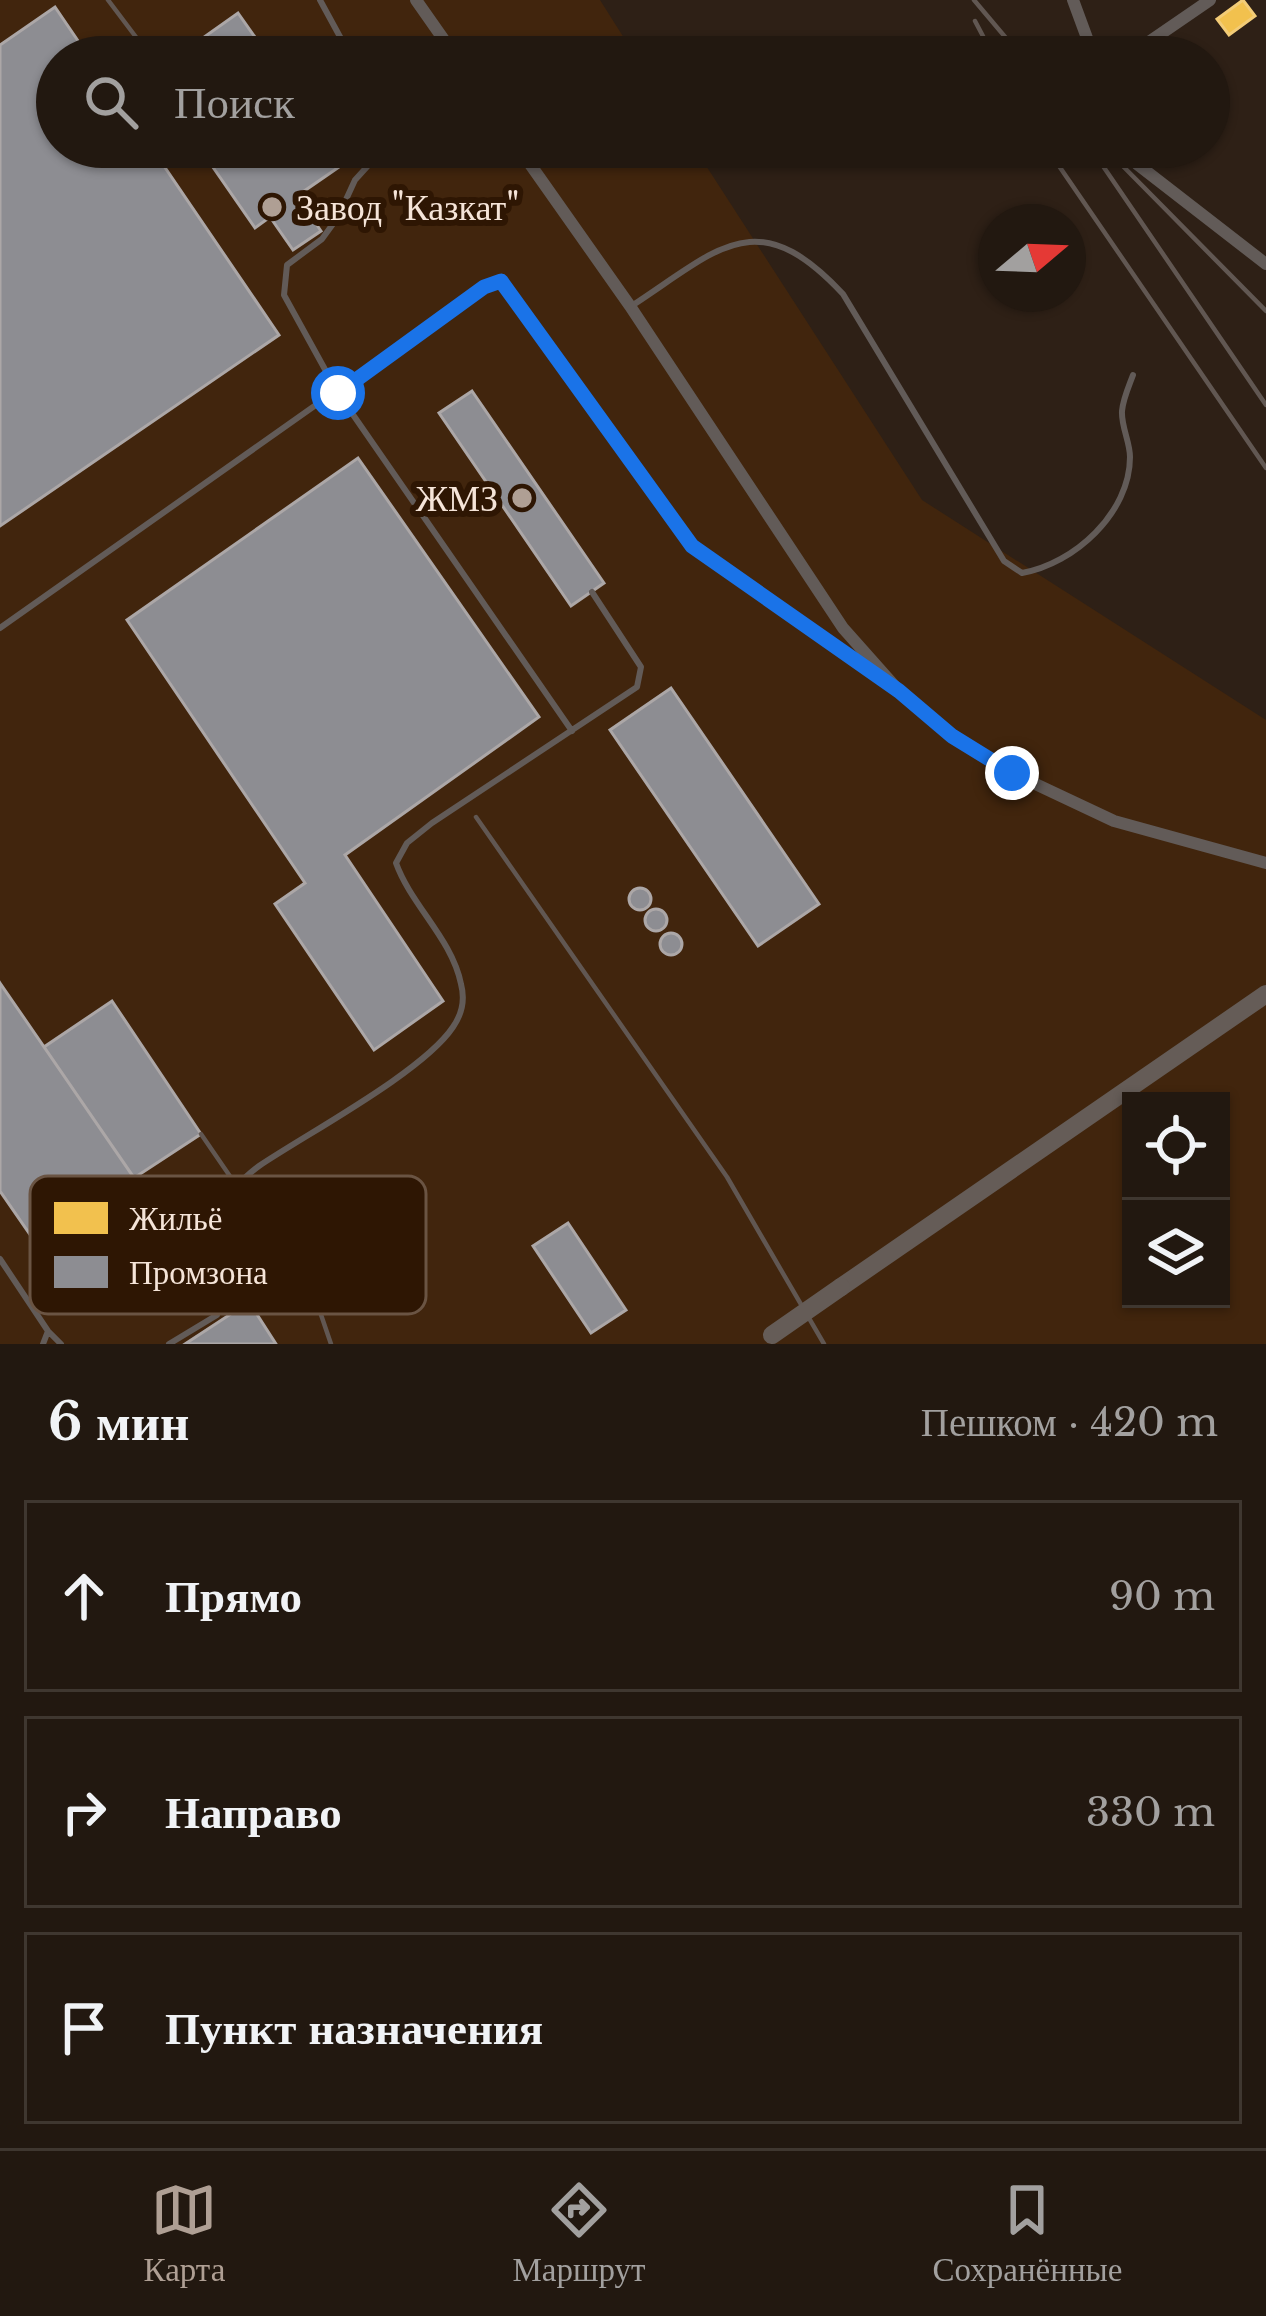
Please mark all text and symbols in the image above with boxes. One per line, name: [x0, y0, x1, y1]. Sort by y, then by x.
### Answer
search box: [36, 36, 1230, 168]
icon: search: [78, 69, 144, 135]
text: Поиск: [174, 74, 295, 130]
place label: Завод "Казкат": [296, 185, 520, 230]
marker: Завод "Казкат": [259, 194, 285, 220]
north arrow: [978, 204, 1086, 312]
route start: [311, 366, 365, 420]
place label: ЖМЗ: [416, 476, 498, 521]
marker: ЖМЗ: [509, 485, 535, 511]
route end: [985, 746, 1039, 800]
map controls: [1122, 1092, 1230, 1308]
button: locate: [1122, 1092, 1230, 1200]
legend: [30, 1176, 426, 1314]
text: Жильё: [129, 1198, 222, 1239]
button: layers: [1122, 1200, 1230, 1308]
text: Промзона: [129, 1252, 268, 1293]
text: 6 мин: [48, 1391, 189, 1454]
text: Пешком · 420 m: [921, 1398, 1218, 1447]
icon: ahead: [51, 1563, 117, 1629]
text: Прямо: [165, 1568, 302, 1624]
text: 90 m: [1109, 1572, 1215, 1621]
icon: right: [51, 1779, 117, 1845]
text: Направо: [165, 1784, 342, 1840]
text: 330 m: [1086, 1788, 1215, 1837]
icon: arrive: [51, 1995, 117, 2061]
text: Пункт назначения: [165, 2000, 543, 2056]
tab: Карта: [144, 2177, 225, 2290]
tab: Маршрут: [513, 2177, 645, 2290]
tab: Сохранённые: [933, 2177, 1122, 2290]

